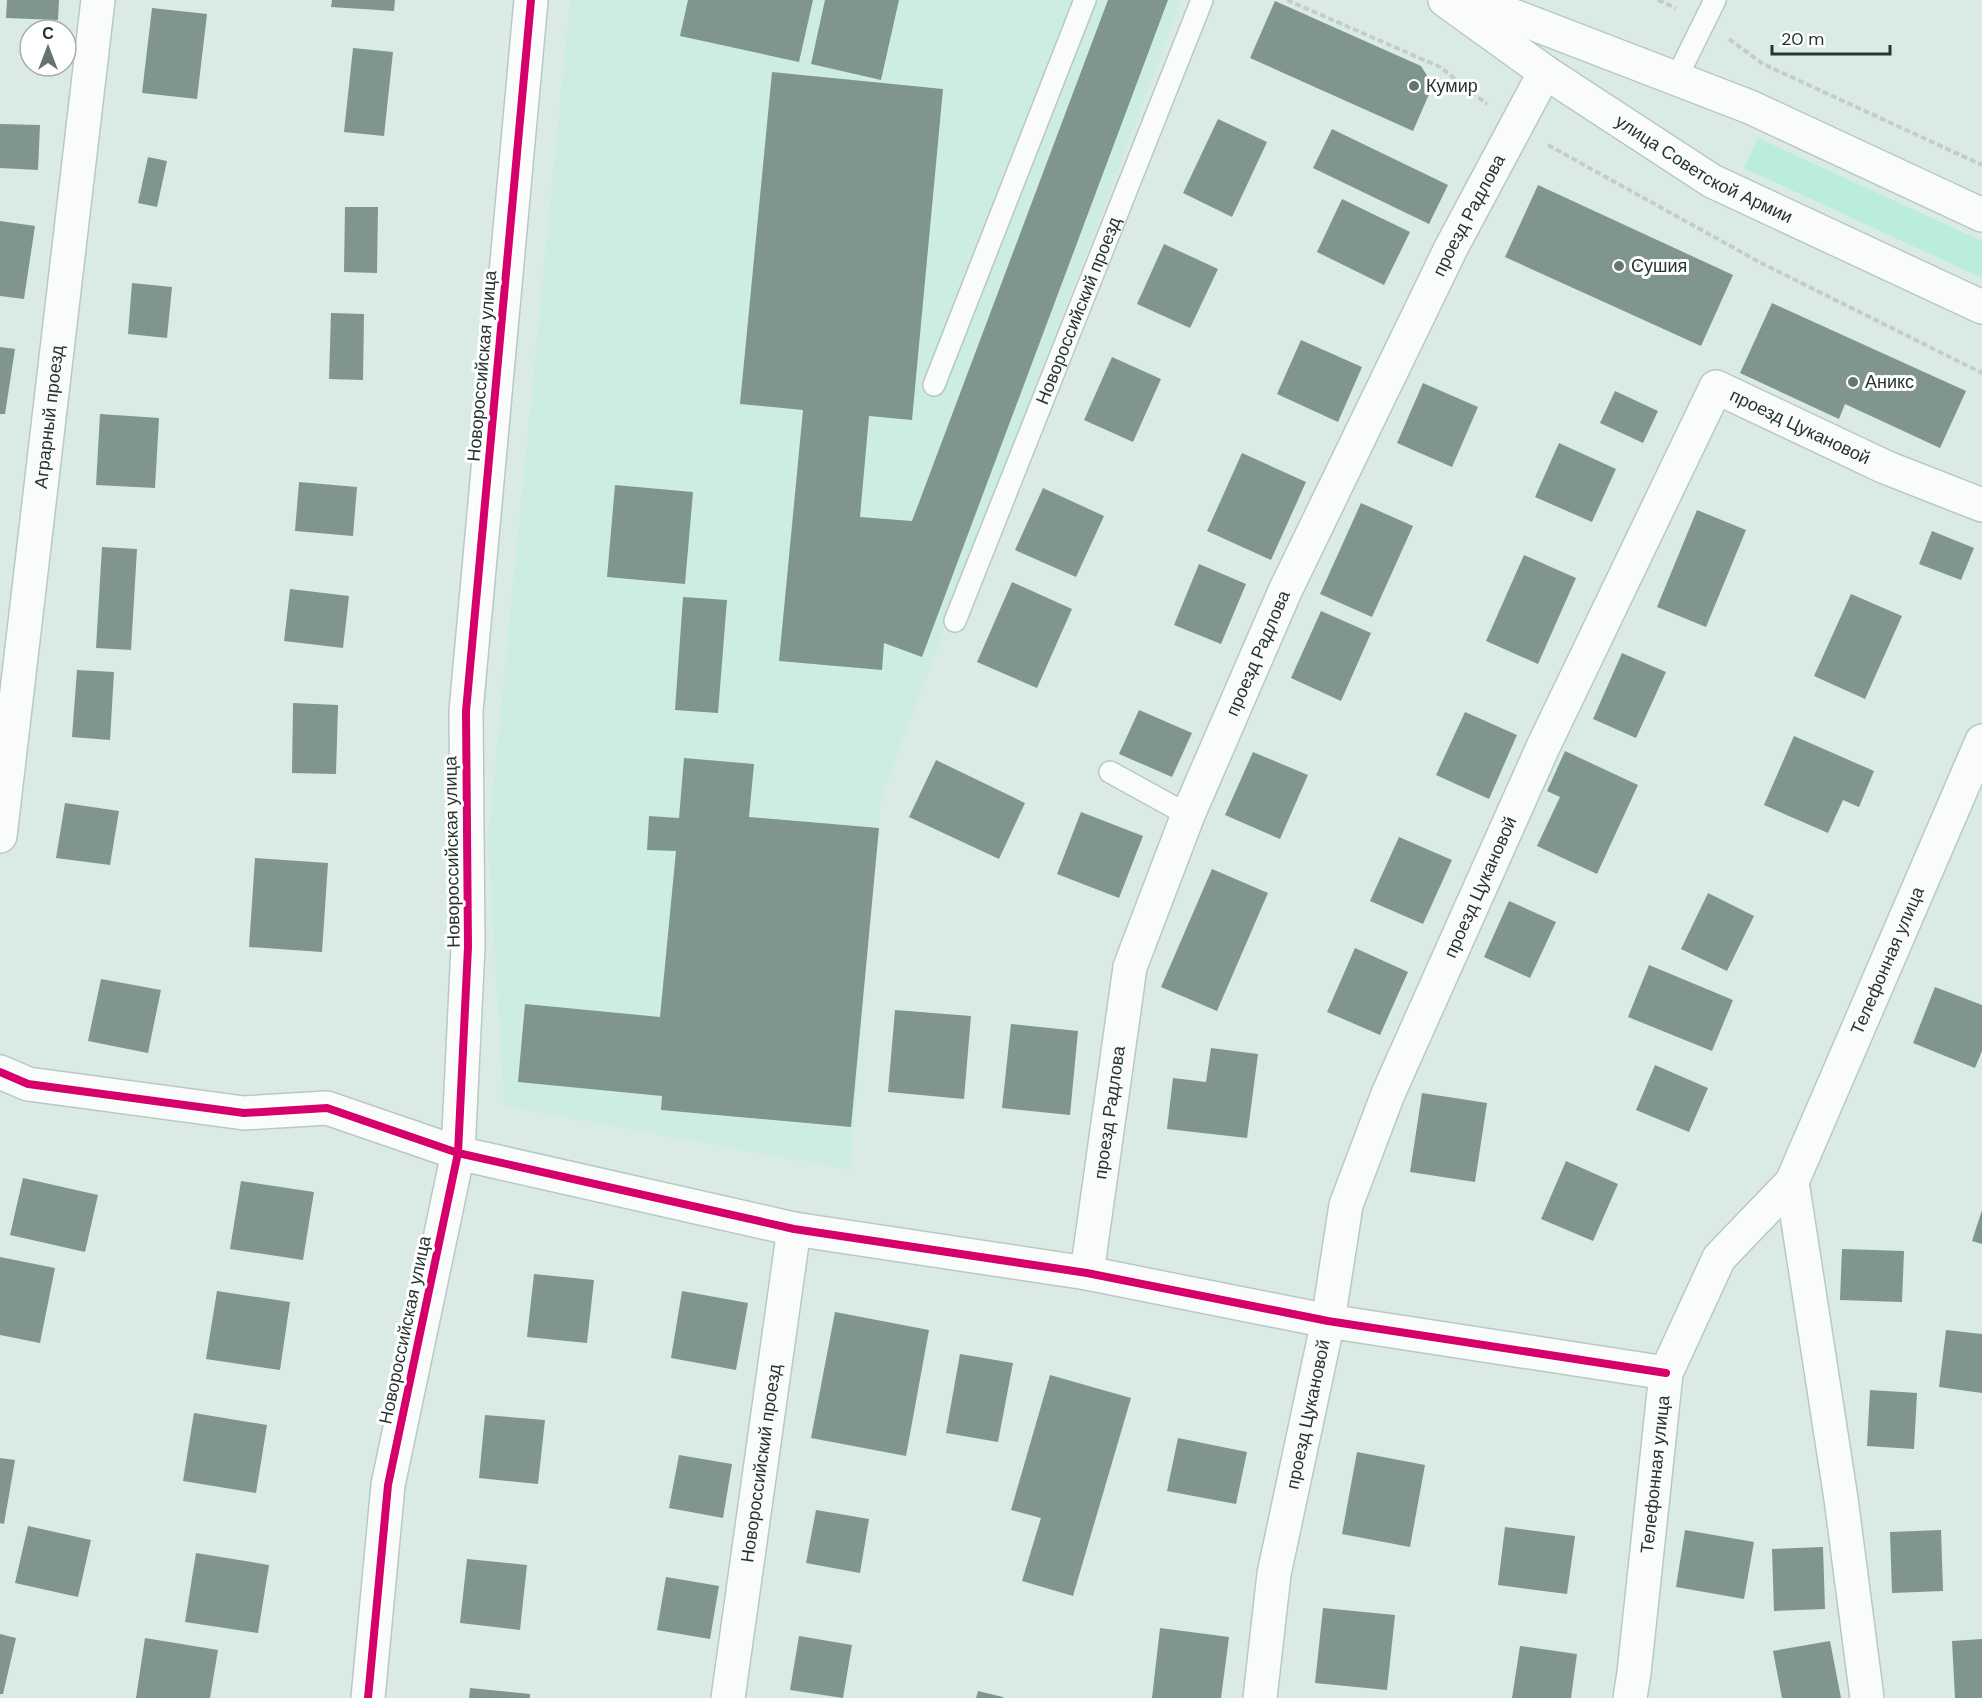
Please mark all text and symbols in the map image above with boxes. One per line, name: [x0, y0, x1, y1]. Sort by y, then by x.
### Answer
north arrow: [18, 18, 78, 78]
scale bar: [1772, 18, 1890, 56]
text: С: [42, 23, 54, 44]
text: 20 m: [1781, 27, 1824, 51]
place label: Кумир: [1426, 74, 1478, 98]
marker: Кумир: [1407, 79, 1421, 93]
street label: улица Советской Армии: [1611, 109, 1797, 229]
street label: проезд Радлова: [1427, 149, 1511, 280]
street label: Новороссийский проезд: [1030, 213, 1127, 408]
place label: Сушия: [1631, 254, 1687, 278]
marker: Сушия: [1612, 259, 1626, 273]
street label: Новороссийская улица: [462, 268, 502, 463]
street label: Аграрный проезд: [29, 343, 70, 490]
place label: Аникс: [1865, 370, 1914, 394]
marker: Аникс: [1846, 375, 1860, 389]
street label: проезд Цукановой: [1726, 383, 1874, 470]
street label: проезд Радлова: [1220, 586, 1296, 720]
street label: Новороссийская улица: [438, 755, 466, 948]
street label: проезд Цукановой: [1438, 813, 1522, 962]
street label: Телефонная улица: [1845, 882, 1930, 1038]
street label: проезд Радлова: [1088, 1043, 1131, 1181]
street label: Новороссийская улица: [373, 1233, 437, 1426]
street label: проезд Цукановой: [1280, 1337, 1336, 1492]
street label: Новороссийский проезд: [735, 1362, 787, 1564]
street label: Телефонная улица: [1635, 1393, 1676, 1555]

